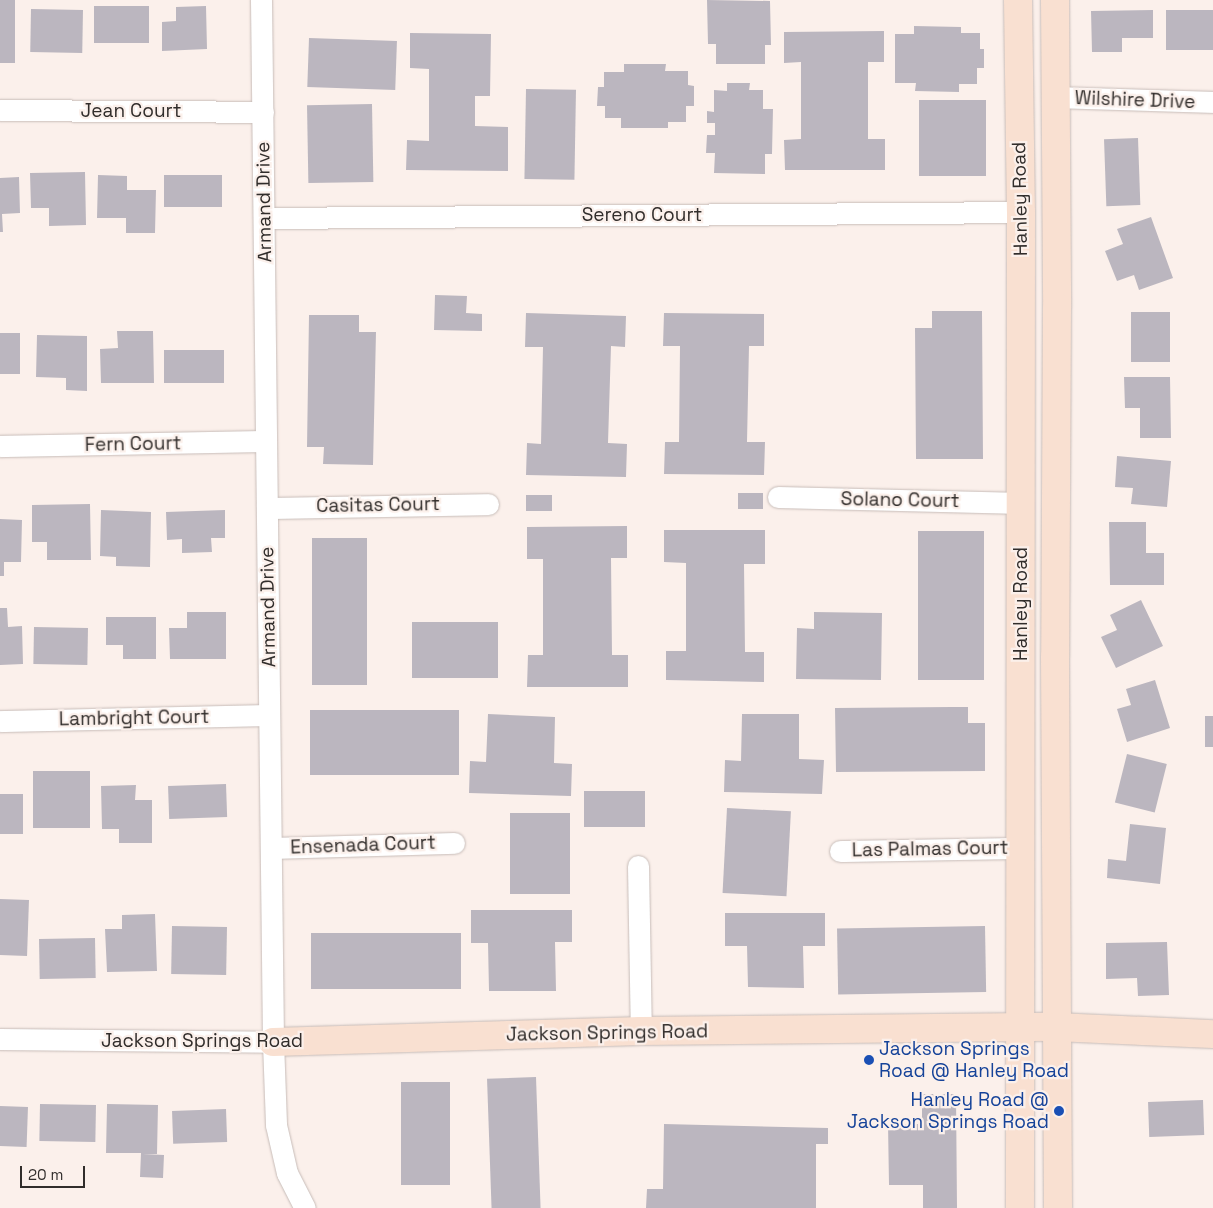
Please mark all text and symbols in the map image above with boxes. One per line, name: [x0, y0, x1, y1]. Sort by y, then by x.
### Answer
street label: Wilshire Drive: [1074, 87, 1196, 113]
street label: Jean Court: [81, 100, 181, 122]
street label: Armand Drive: [252, 141, 276, 263]
street label: Hanley Road: [1008, 142, 1032, 256]
street label: Sereno Court: [582, 204, 702, 226]
street label: Fern Court: [85, 432, 181, 456]
street label: Solano Court: [840, 488, 960, 512]
street label: Casitas Court: [316, 493, 440, 517]
street label: Armand Drive: [256, 546, 280, 668]
street label: Hanley Road: [1010, 547, 1032, 661]
street label: Lambright Court: [59, 705, 209, 731]
street label: Ensenada Court: [290, 831, 436, 859]
street label: Las Palmas Court: [852, 836, 1008, 862]
street label: Jackson Springs Road: [506, 1020, 708, 1046]
street label: Jackson Springs Road: [101, 1030, 303, 1052]
place label: Jackson Springs Road @ Hanley Road: [879, 1038, 1069, 1082]
marker: Jackson Springs Road @ Hanley Road: [863, 1054, 875, 1066]
place label: Hanley Road @ Jackson Springs Road: [847, 1089, 1049, 1133]
marker: Hanley Road @ Jackson Springs Road: [1053, 1105, 1065, 1117]
scale bar: [22, 1156, 88, 1188]
text: 20 m: [28, 1165, 63, 1184]

